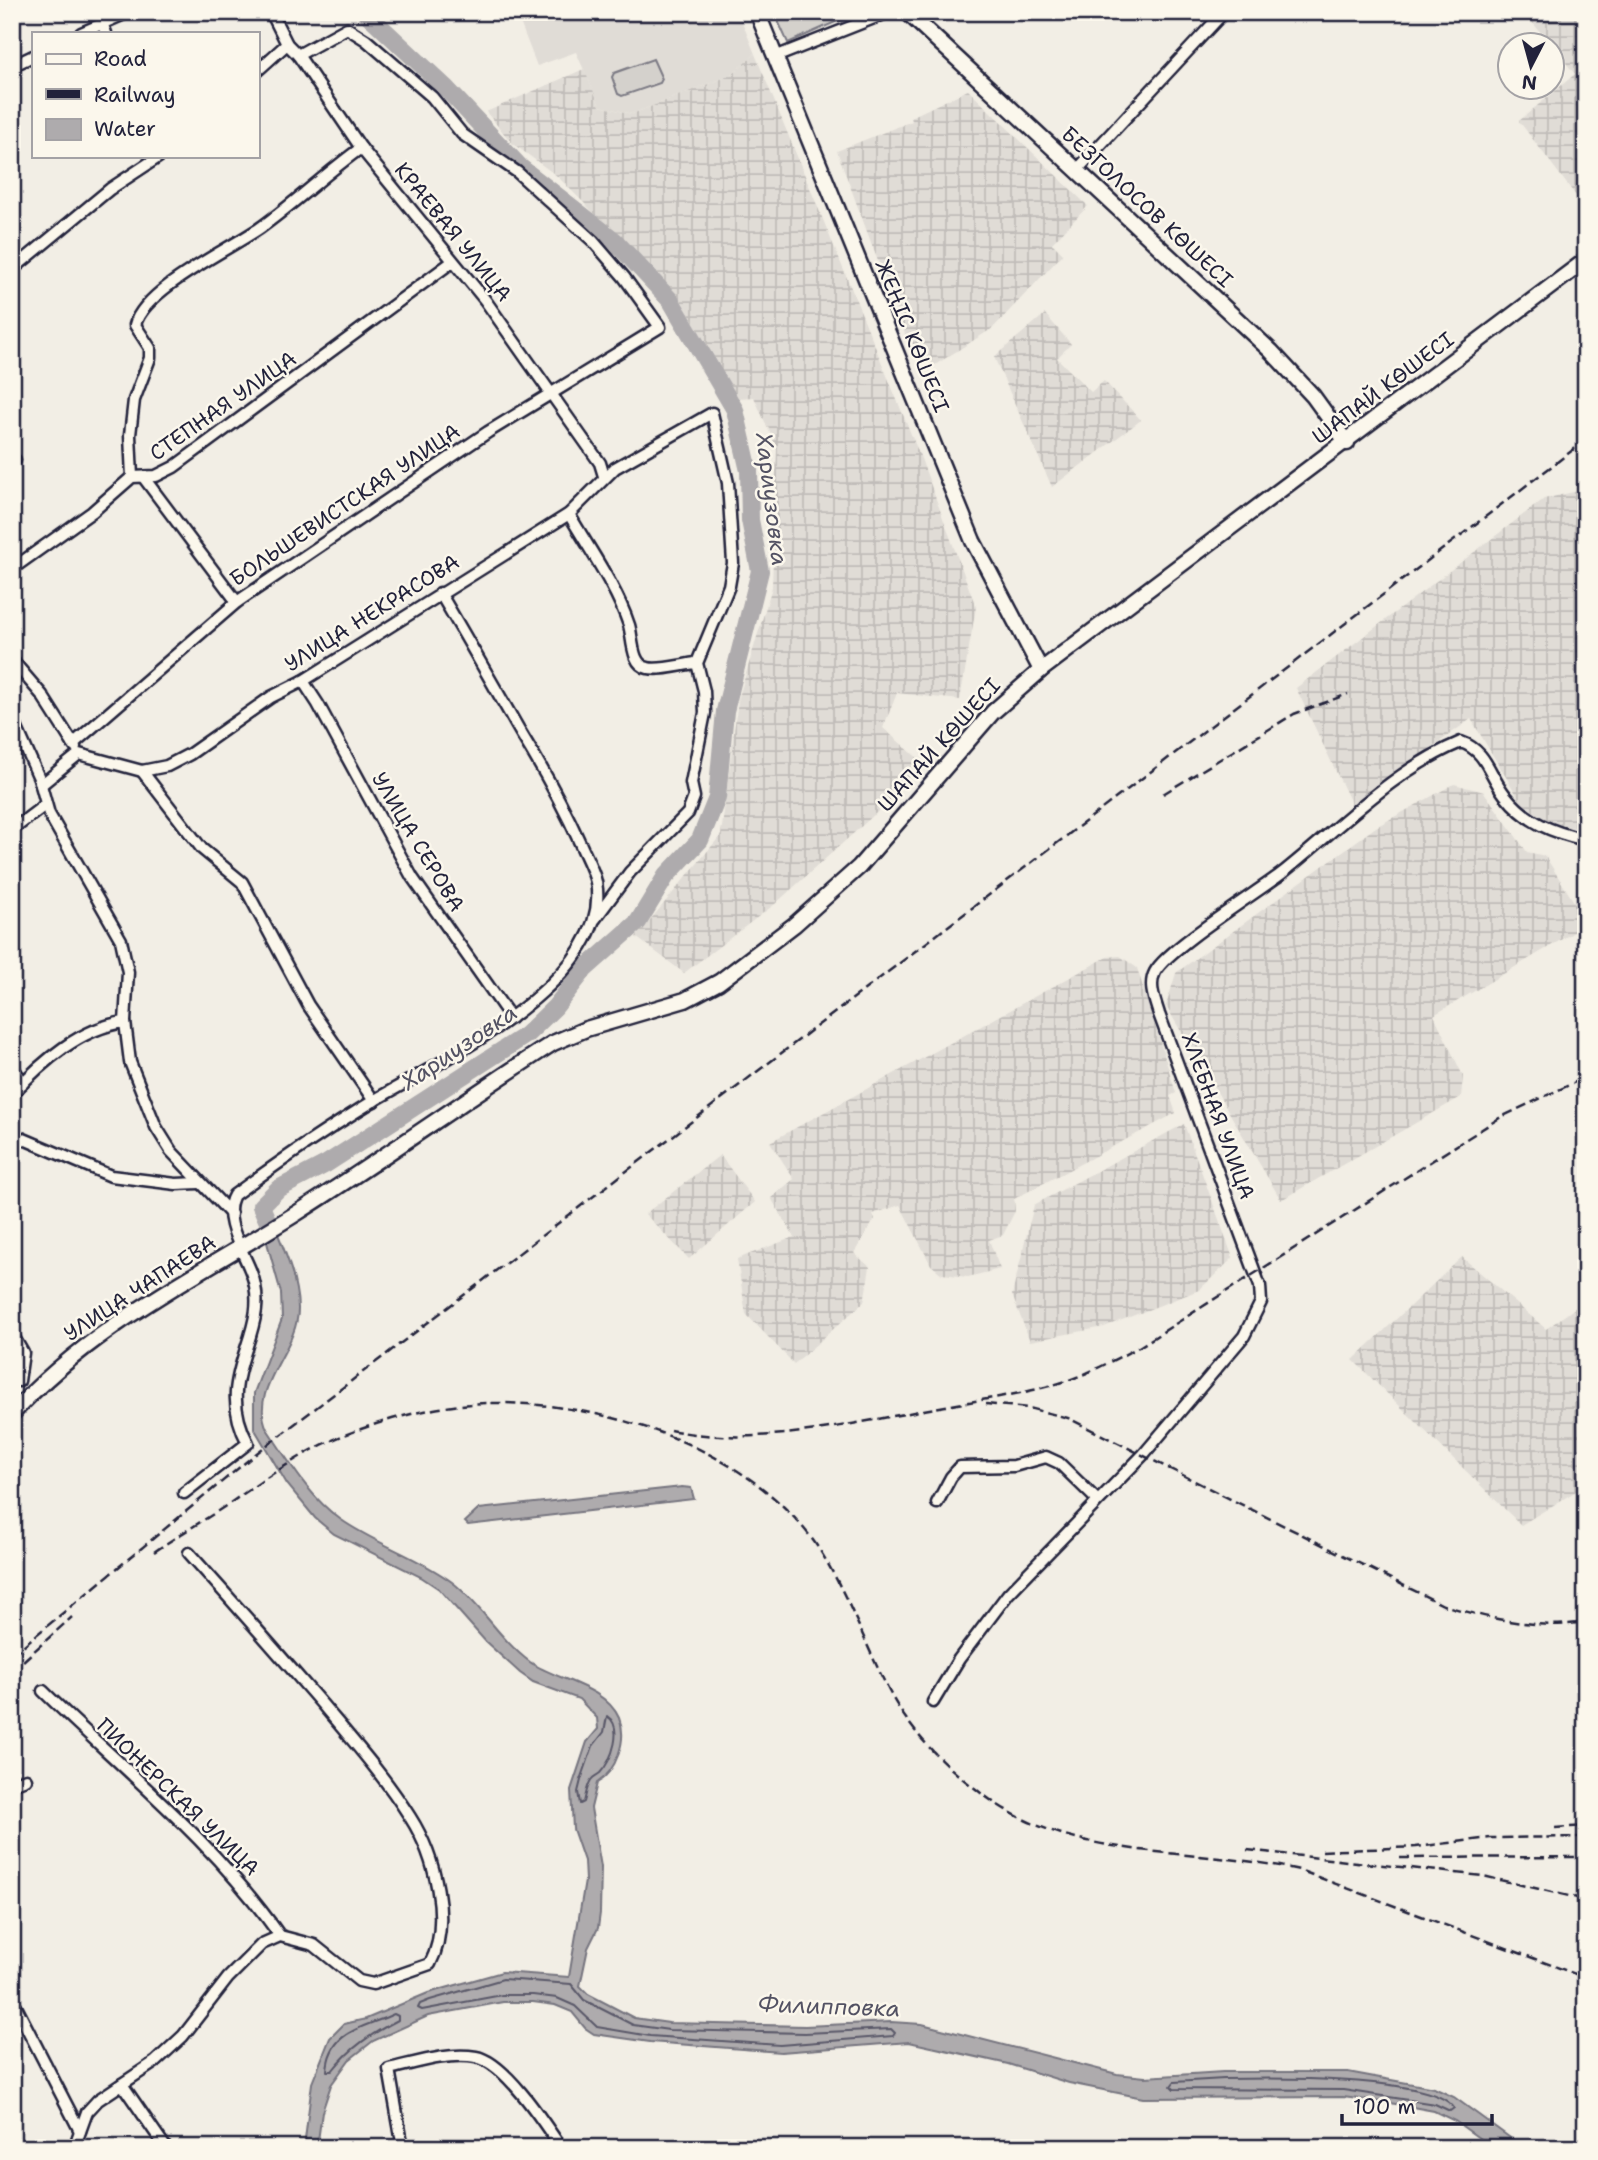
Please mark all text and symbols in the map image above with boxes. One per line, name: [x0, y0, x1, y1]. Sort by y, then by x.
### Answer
legend: [32, 32, 259, 158]
north arrow: [1496, 32, 1566, 102]
text: Road: [94, 45, 147, 73]
text: N: [1520, 69, 1538, 96]
text: Railway: [94, 81, 176, 109]
text: Water: [94, 115, 156, 143]
street label: БЕЗГОЛОСОВ КӨШЕСІ: [1055, 120, 1239, 294]
street label: КРАЕВАЯ УЛИЦА: [388, 157, 518, 307]
street label: ЖЕҢІС КӨШЕСІ: [869, 255, 955, 417]
street label: ШАПАЙ КӨШЕСІ: [1306, 325, 1460, 451]
street label: СТЕПНАЯ УЛИЦА: [144, 345, 302, 467]
street label: БОЛЬШЕВИСТСКАЯ УЛИЦА: [224, 417, 466, 593]
water label: Хариузовка: [749, 430, 795, 567]
street label: УЛИЦА НЕКРАСОВА: [279, 548, 465, 678]
street label: ШАПАЙ КӨШЕСІ: [871, 672, 1007, 818]
street label: УЛИЦА СЕРОВА: [365, 767, 471, 917]
water label: Хариузовка: [394, 997, 523, 1097]
street label: ХЛЕБНАЯ УЛИЦА: [1175, 1029, 1261, 1203]
street label: УЛИЦА ЧАПАЕВА: [59, 1228, 221, 1348]
street label: ПИОНЕРСКАЯ УЛИЦА: [91, 1712, 265, 1882]
water label: Филипповка: [757, 1989, 901, 2023]
scale bar: [1342, 2083, 1493, 2127]
text: 100 m: [1353, 2093, 1416, 2121]

